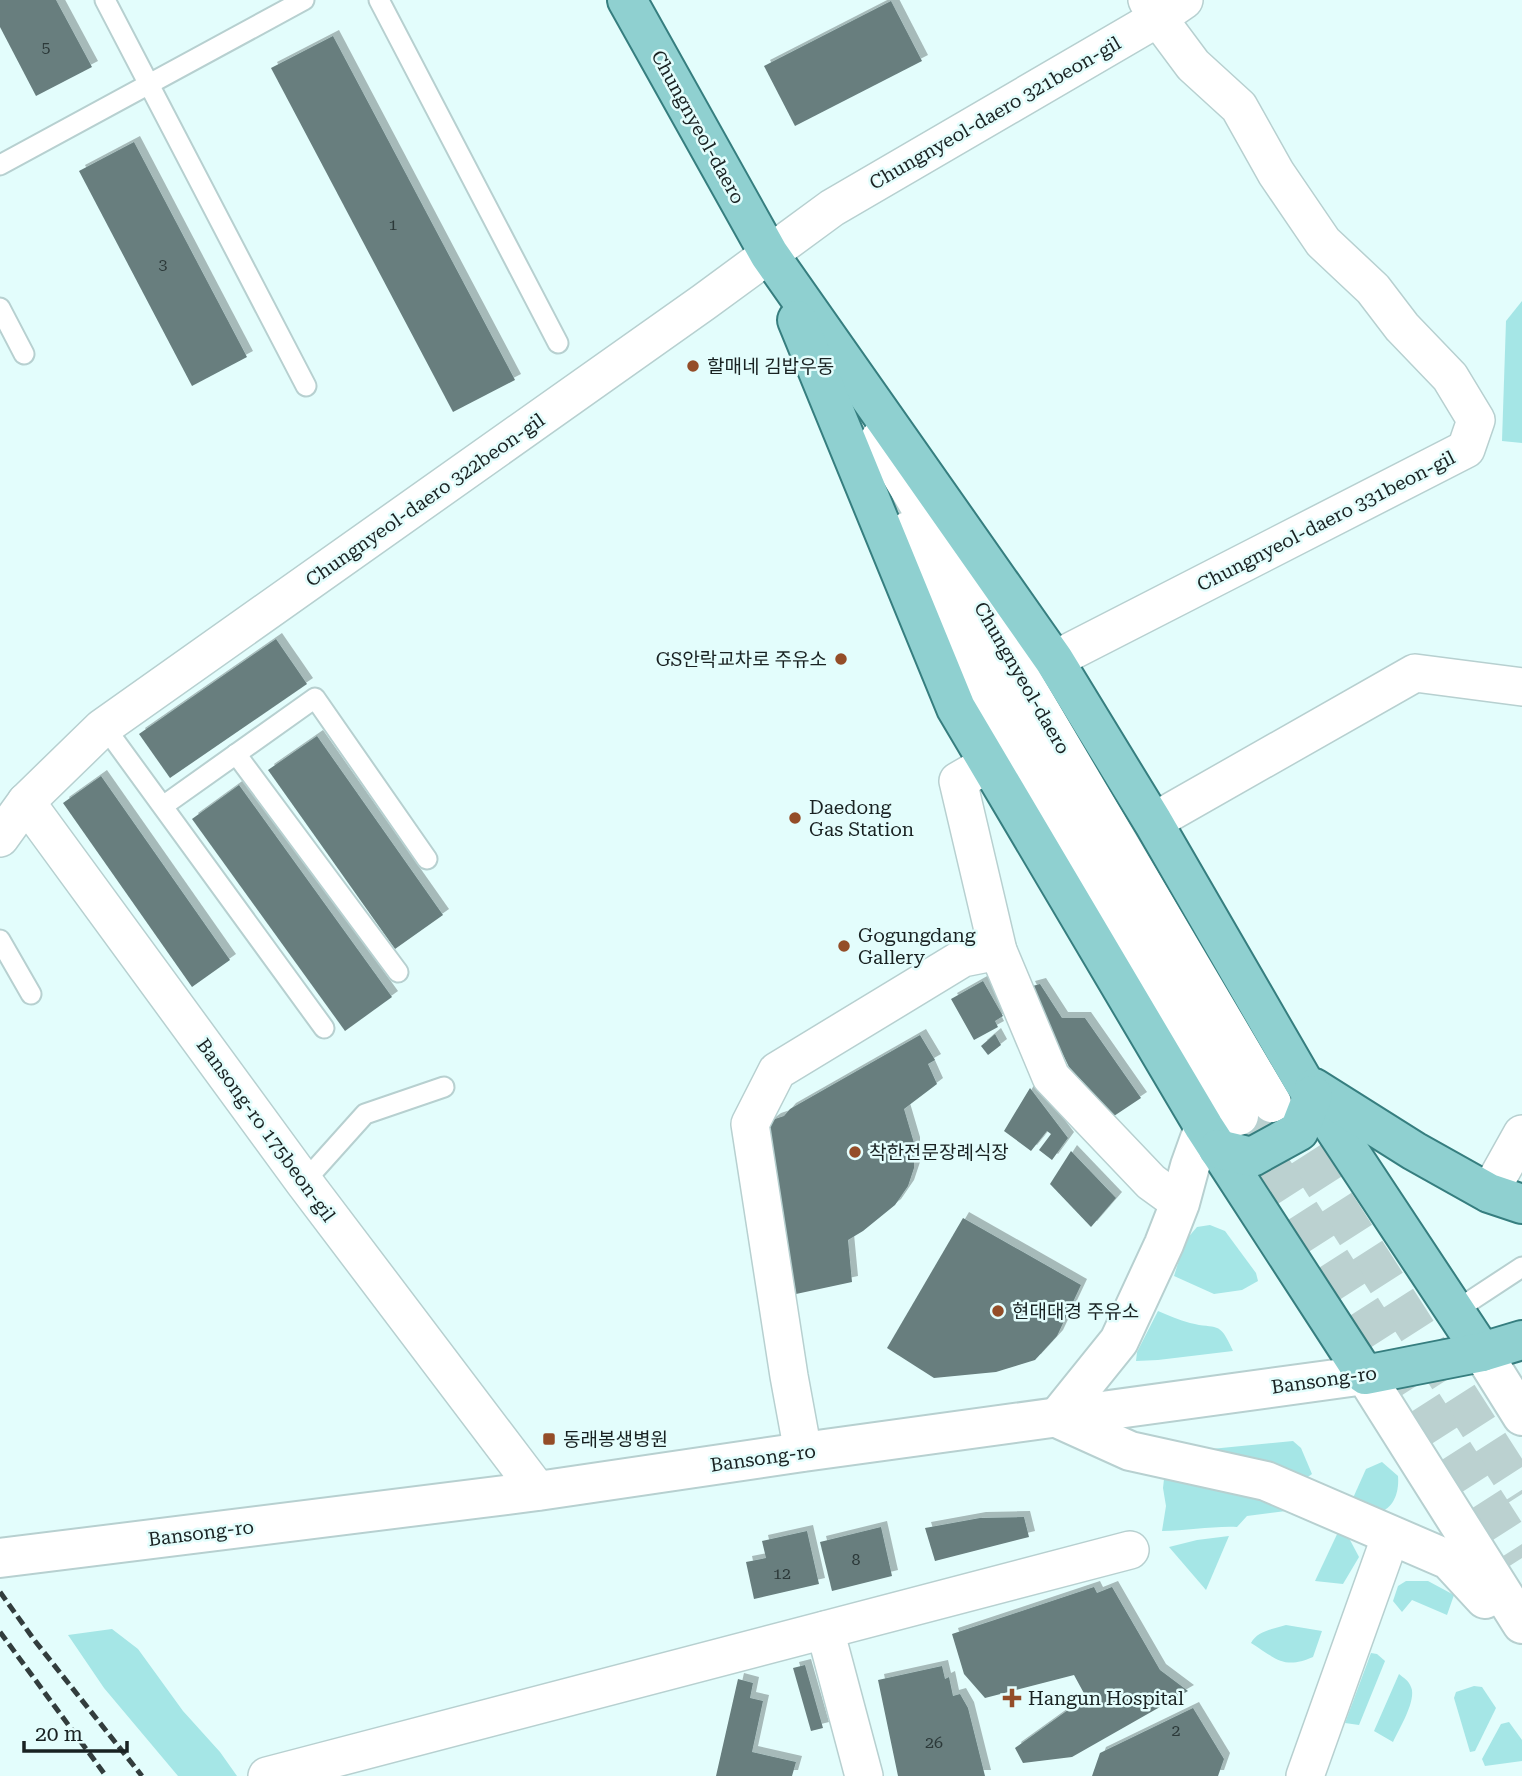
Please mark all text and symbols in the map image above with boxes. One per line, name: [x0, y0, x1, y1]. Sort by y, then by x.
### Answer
street label: Chungnyeol-daero 321beon-gil: [865, 31, 1125, 195]
house number: 5: [42, 38, 51, 57]
street label: Chungnyeol-daero: [646, 46, 750, 208]
house number: 1: [389, 215, 398, 234]
house number: 3: [159, 255, 168, 274]
place label: 할매네 김밥우동: [707, 355, 834, 378]
marker: 할매네 김밥우동: [685, 358, 701, 374]
street label: Chungnyeol-daero 322beon-gil: [301, 408, 549, 592]
street label: Chungnyeol-daero 331beon-gil: [1193, 446, 1459, 596]
street label: Chungnyeol-daero: [969, 598, 1075, 758]
place label: GS안락교차로 주유소: [656, 648, 827, 671]
marker: GS안락교차로 주유소: [833, 651, 849, 667]
place label: Daedong Gas Station: [809, 796, 914, 841]
marker: Daedong Gas Station: [787, 810, 803, 826]
place label: Gogungdang Gallery: [858, 924, 976, 969]
marker: Gogungdang Gallery: [836, 938, 852, 954]
street label: Bansong-ro 175beon-gil: [192, 1034, 340, 1226]
place label: 착한전문장례식장: [869, 1141, 1009, 1164]
marker: 착한전문장례식장: [847, 1144, 863, 1160]
place label: 현대대경 주유소: [1012, 1300, 1139, 1323]
marker: 현대대경 주유소: [990, 1303, 1006, 1319]
street label: Bansong-ro: [1270, 1361, 1378, 1399]
place label: 동래봉생병원: [563, 1428, 668, 1451]
marker: 동래봉생병원: [541, 1431, 557, 1447]
street label: Bansong-ro: [709, 1439, 817, 1477]
street label: Bansong-ro: [147, 1515, 255, 1551]
house number: 8: [852, 1550, 861, 1569]
house number: 12: [773, 1564, 791, 1583]
place label: Hangun Hospital: [1028, 1687, 1184, 1710]
marker: Hangun Hospital: [1002, 1688, 1022, 1708]
scale bar: [24, 1710, 128, 1754]
house number: 2: [1172, 1721, 1181, 1740]
text: 20 m: [35, 1722, 83, 1746]
house number: 26: [925, 1733, 943, 1752]

